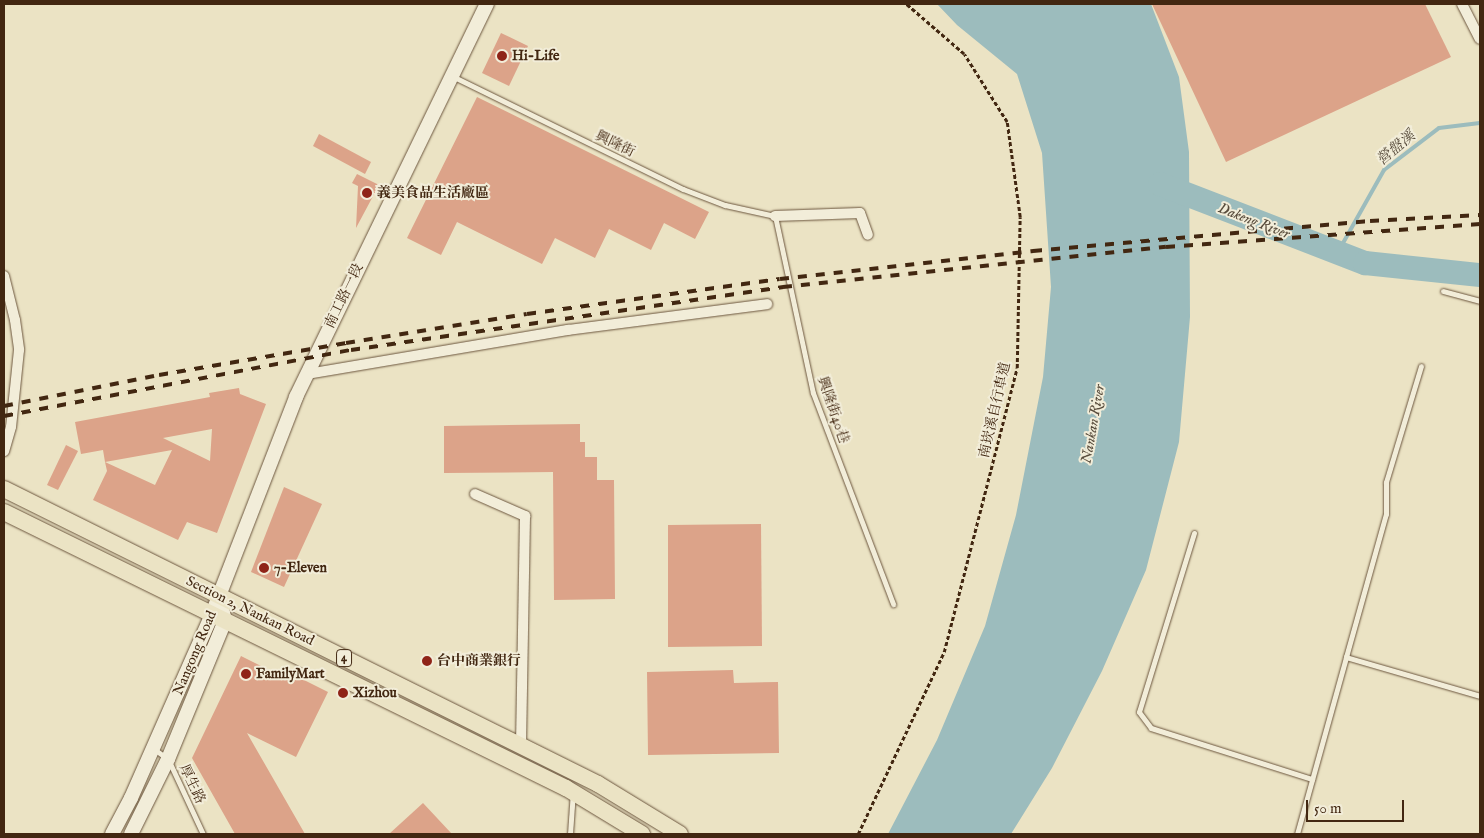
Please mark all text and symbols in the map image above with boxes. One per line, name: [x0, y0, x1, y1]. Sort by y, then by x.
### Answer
place label: Hi-Life: [512, 48, 559, 64]
marker: Hi-Life: [496, 50, 508, 62]
street label: 興隆街: [592, 127, 638, 161]
water label: 營盤溪: [1373, 127, 1419, 169]
place label: 義美食品生活廠區: [377, 185, 489, 201]
marker: 義美食品生活廠區: [361, 187, 373, 199]
water label: Dakeng River: [1216, 199, 1292, 243]
street label: 南工路一段: [321, 261, 367, 331]
street label: 南崁溪自行車道: [976, 360, 1014, 460]
street label: 興隆街40巷: [814, 374, 852, 446]
water label: Nankan River: [1077, 383, 1109, 465]
place label: 7-Eleven: [274, 560, 327, 576]
marker: 7-Eleven: [258, 562, 270, 574]
street label: Section 2, Nankan Road: [183, 573, 317, 649]
street label: Nangong Road: [170, 608, 220, 698]
road number: 4: [335, 648, 353, 668]
place label: 台中商業銀行: [437, 653, 521, 669]
marker: 台中商業銀行: [421, 655, 433, 667]
place label: FamilyMart: [256, 666, 325, 682]
marker: FamilyMart: [240, 668, 252, 680]
place label: Xizhou: [353, 685, 397, 701]
marker: Xizhou: [337, 687, 349, 699]
street label: 厚生路: [176, 761, 208, 807]
scale bar: [1309, 790, 1406, 822]
text: 50 m: [1314, 799, 1342, 818]

